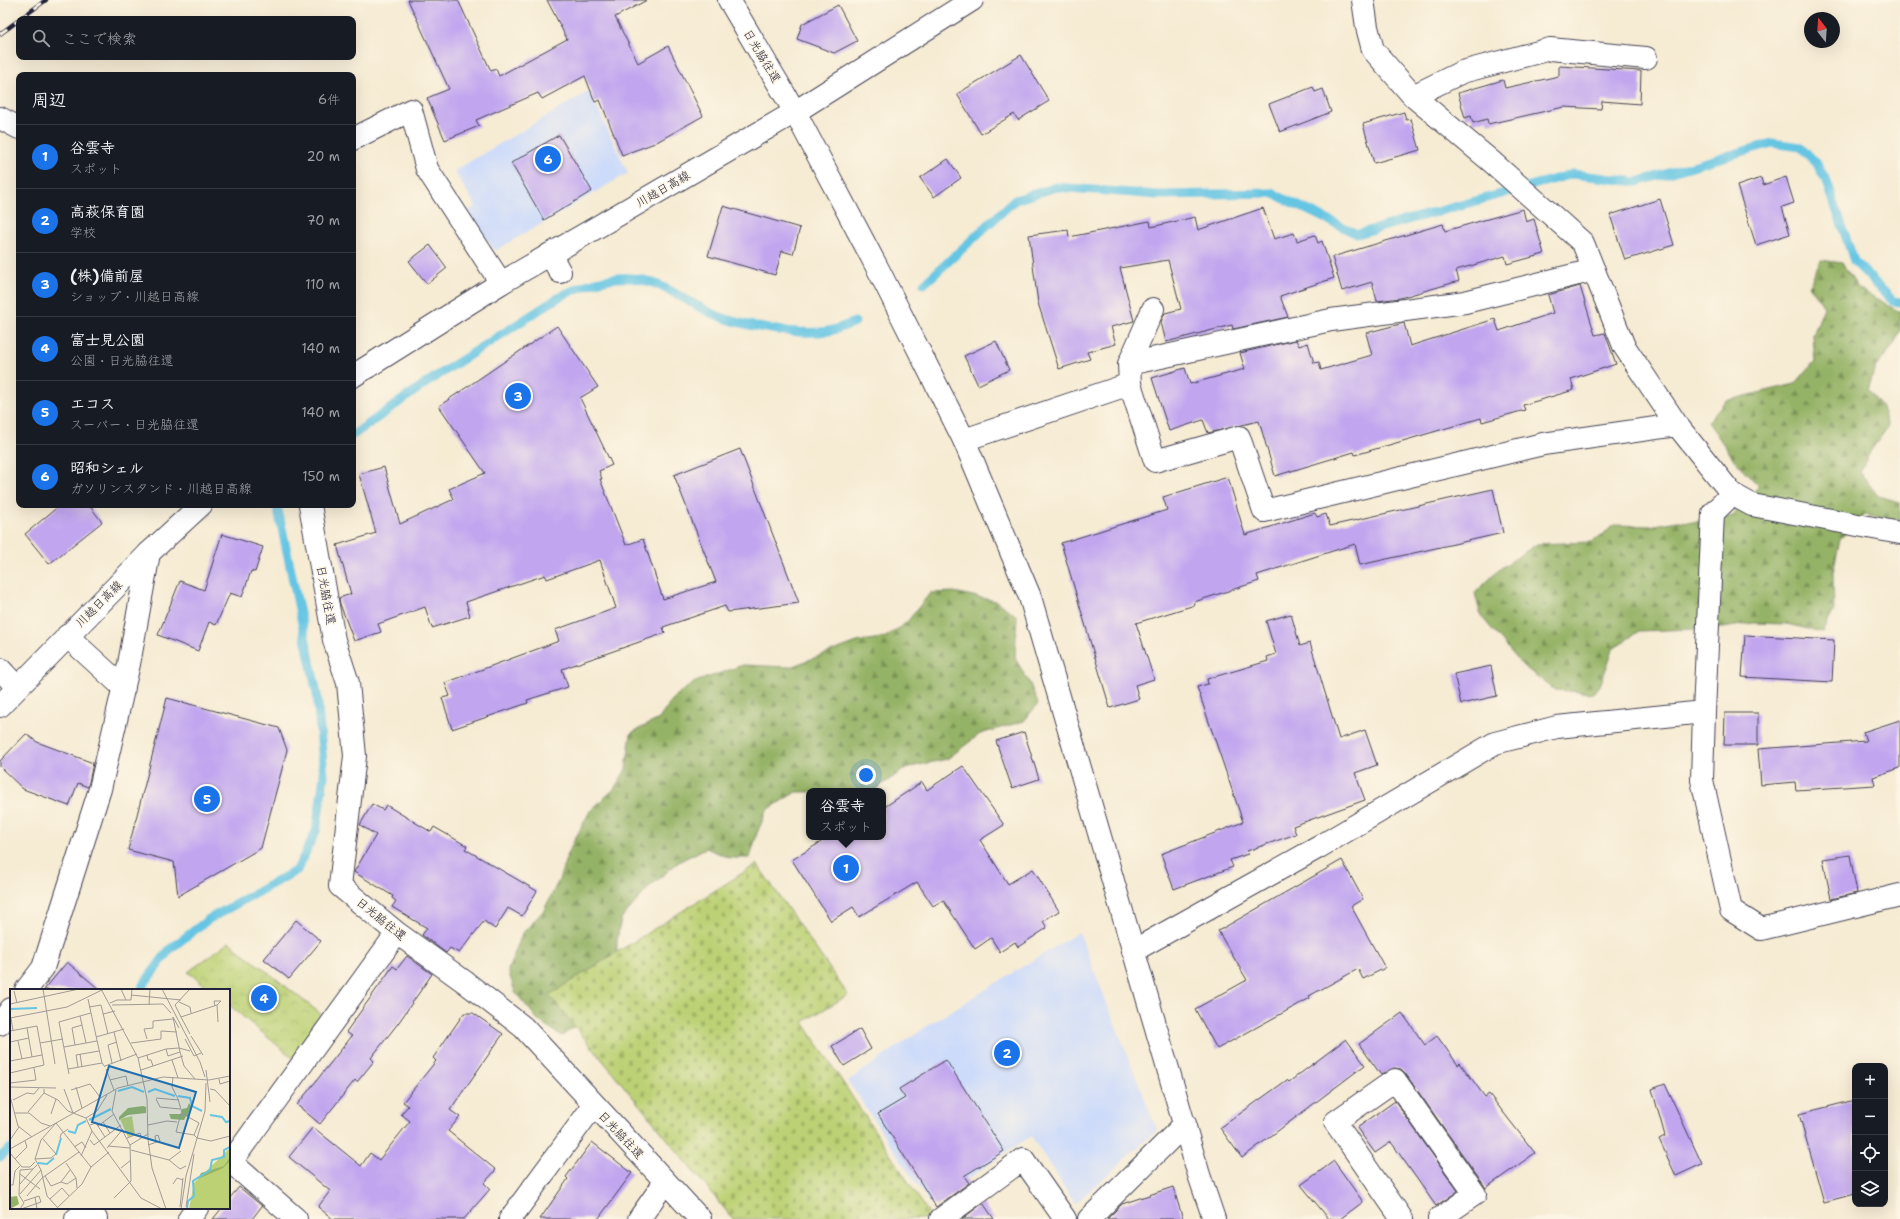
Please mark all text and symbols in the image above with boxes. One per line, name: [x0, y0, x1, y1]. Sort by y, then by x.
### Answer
north arrow: [1804, 12, 1840, 48]
search box: [16, 16, 356, 60]
street label: 日光脇往還: [740, 26, 784, 86]
icon: search: [30, 27, 52, 49]
text: ここで検索: [62, 29, 137, 49]
text: 周辺: [32, 89, 66, 111]
text: 6件: [318, 91, 340, 108]
text: 谷雲寺: [70, 138, 115, 158]
pin: 6: [535, 144, 561, 174]
text: 1: [42, 148, 48, 165]
text: 20 m: [307, 148, 340, 165]
text: スポット: [70, 160, 122, 177]
street label: 川越日高線: [633, 167, 693, 211]
text: 高萩保育園: [70, 202, 145, 222]
text: 2: [40, 212, 50, 229]
text: 70 m: [306, 212, 340, 229]
text: 学校: [70, 224, 96, 241]
text: (株)備前屋: [70, 266, 144, 286]
text: 3: [40, 276, 50, 293]
text: 110 m: [305, 276, 340, 293]
text: ショップ · 川越日高線: [70, 288, 199, 305]
text: 富士見公園: [70, 330, 145, 350]
text: 4: [40, 340, 50, 357]
text: 140 m: [301, 340, 340, 357]
text: 公園 · 日光脇往還: [70, 352, 174, 369]
pin: 3: [505, 381, 531, 411]
text: エコス: [70, 394, 115, 414]
text: 5: [41, 404, 49, 421]
text: 140 m: [301, 404, 340, 421]
text: スーパー · 日光脇往還: [70, 416, 199, 433]
text: 昭和シェル: [70, 458, 144, 478]
text: 6: [40, 468, 50, 485]
text: 150 m: [302, 468, 340, 485]
text: ガソリンスタンド · 川越日高線: [70, 480, 252, 497]
street label: 日光脇往還: [313, 564, 339, 626]
street label: 川越日高線: [72, 577, 126, 631]
your location: [856, 765, 876, 785]
pin: 5: [194, 784, 220, 814]
popup: [806, 788, 886, 840]
text: 谷雲寺: [820, 796, 865, 816]
text: スポット: [820, 818, 872, 835]
pin: 1: [833, 853, 859, 883]
street label: 日光脇往還: [353, 894, 409, 944]
pin: 4: [251, 983, 277, 1013]
inset map: [10, 989, 230, 1209]
pin: 2: [994, 1038, 1020, 1068]
map controls: [1852, 1063, 1888, 1207]
button: +: [1852, 1063, 1888, 1099]
button: −: [1852, 1099, 1888, 1135]
street label: 日光脇往還: [595, 1108, 647, 1162]
button: locate: [1852, 1135, 1888, 1171]
button: layers: [1852, 1171, 1888, 1207]

